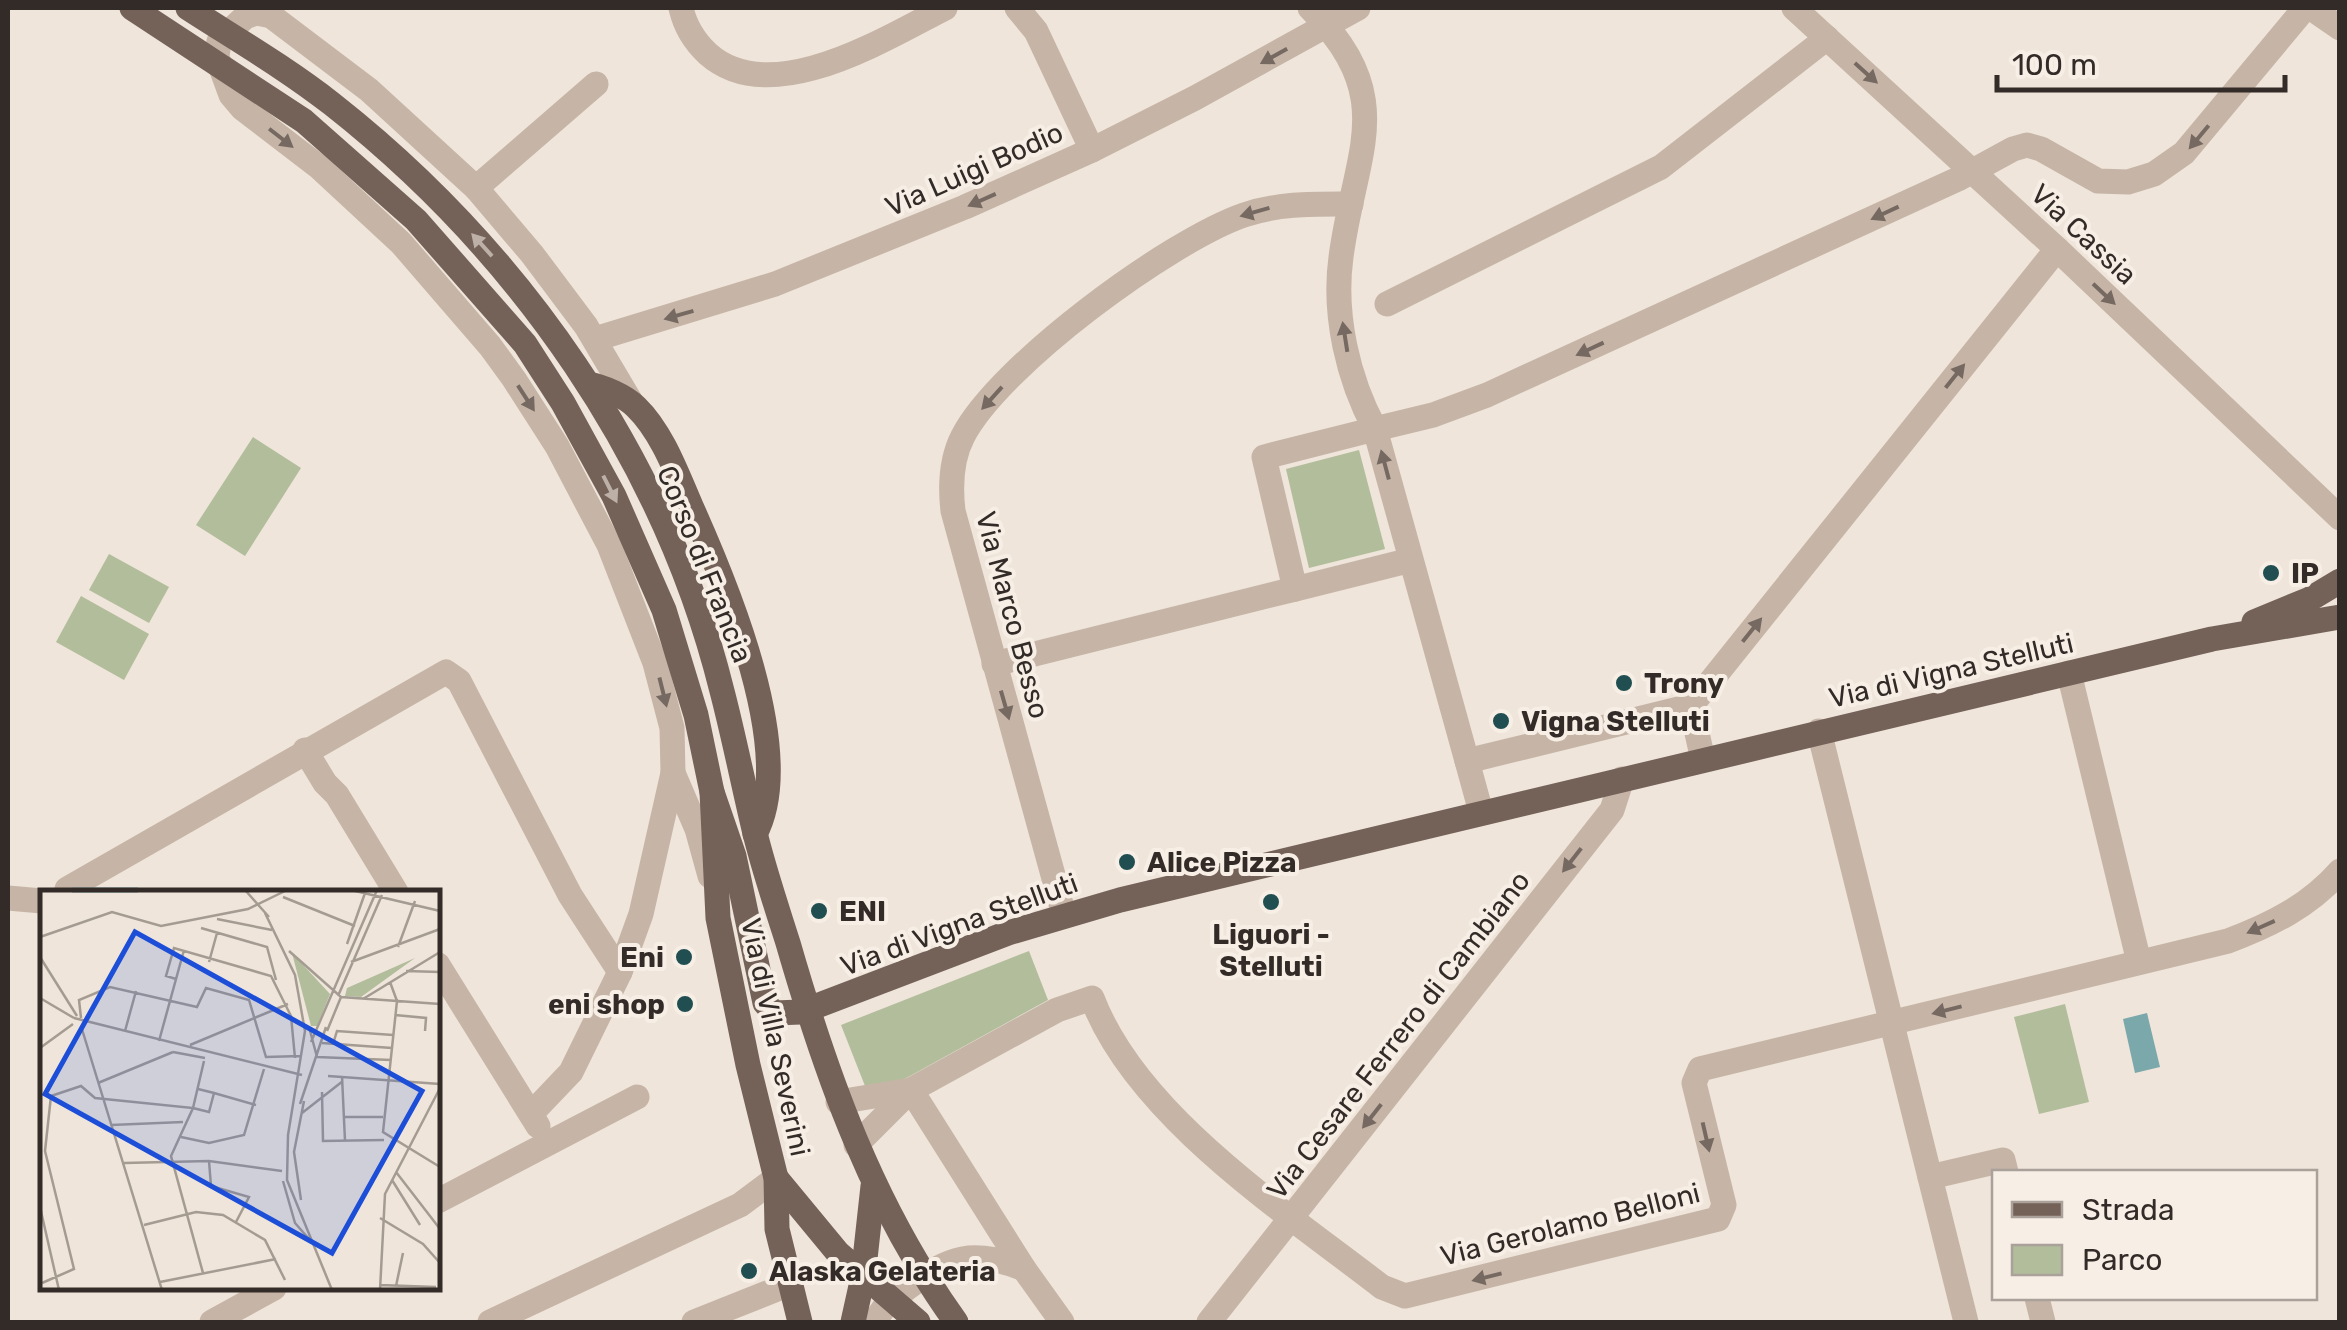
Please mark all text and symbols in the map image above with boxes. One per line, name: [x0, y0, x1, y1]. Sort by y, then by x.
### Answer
scale bar: [1997, 30, 2284, 92]
one-way arrow: [1259, 47, 1288, 64]
text: 100 m: [2012, 47, 2097, 83]
one-way arrow: [1853, 62, 1878, 84]
street label: Via Luigi Bodio: [880, 116, 1068, 223]
one-way arrow: [2188, 124, 2210, 149]
one-way arrow: [268, 127, 294, 147]
street label: Via Cassia: [2024, 177, 2143, 292]
one-way arrow: [967, 192, 997, 208]
one-way arrow: [1239, 205, 1270, 221]
one-way arrow: [1870, 205, 1899, 222]
one-way arrow: [472, 233, 494, 258]
one-way arrow: [2092, 282, 2116, 305]
one-way arrow: [663, 308, 694, 323]
one-way arrow: [1337, 321, 1352, 352]
one-way arrow: [1575, 341, 1605, 357]
one-way arrow: [1944, 363, 1965, 389]
one-way arrow: [517, 385, 535, 412]
one-way arrow: [980, 386, 1003, 410]
one-way arrow: [1377, 450, 1392, 480]
street label: Corso di Francia: [650, 461, 759, 667]
one-way arrow: [601, 474, 618, 503]
street label: Via Marco Besso: [969, 508, 1056, 722]
place label: IP: [2291, 557, 2319, 590]
marker: IP: [2260, 562, 2282, 584]
one-way arrow: [1741, 617, 1762, 643]
street label: Via di Vigna Stelluti: [1826, 626, 2077, 715]
place label: Trony: [1644, 667, 1724, 700]
marker: Trony: [1613, 672, 1635, 694]
one-way arrow: [656, 677, 671, 708]
one-way arrow: [998, 690, 1013, 720]
place label: Vigna Stelluti: [1521, 705, 1710, 738]
marker: Vigna Stelluti: [1490, 710, 1512, 732]
place label: Alice Pizza: [1147, 846, 1297, 879]
one-way arrow: [1562, 848, 1583, 873]
marker: Alice Pizza: [1116, 851, 1138, 873]
street label: Via Cesare Ferrero di Cambiano: [1260, 865, 1537, 1206]
street label: Via di Vigna Stelluti: [836, 866, 1082, 983]
inset map: [40, 890, 440, 1290]
marker: Liguori - Stelluti: [1260, 891, 1282, 913]
place label: ENI: [839, 895, 886, 928]
marker: ENI: [808, 900, 830, 922]
street label: Via di Villa Severini: [734, 915, 817, 1159]
place label: Liguori - Stelluti: [1212, 918, 1330, 983]
one-way arrow: [2246, 919, 2275, 936]
place label: Eni: [620, 941, 664, 974]
marker: Eni: [673, 946, 695, 968]
place label: eni shop: [548, 988, 665, 1021]
marker: eni shop: [674, 993, 696, 1015]
one-way arrow: [1931, 1003, 1962, 1018]
one-way arrow: [1362, 1104, 1383, 1129]
one-way arrow: [1699, 1122, 1714, 1153]
legend: [1992, 1170, 2317, 1300]
street label: Via Gerolamo Belloni: [1437, 1176, 1703, 1273]
text: Strada: [2082, 1192, 2175, 1228]
text: Parco: [2082, 1242, 2162, 1278]
place label: Alaska Gelateria: [769, 1255, 996, 1288]
marker: Alaska Gelateria: [738, 1260, 760, 1282]
one-way arrow: [1471, 1270, 1502, 1285]

